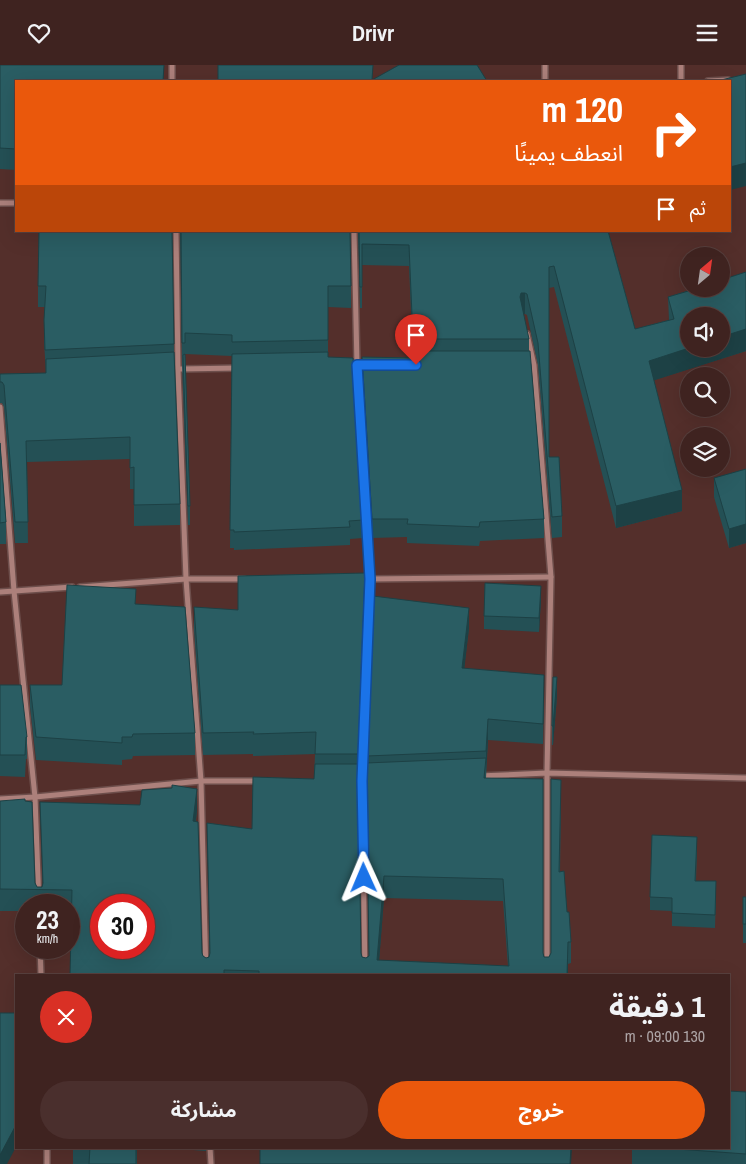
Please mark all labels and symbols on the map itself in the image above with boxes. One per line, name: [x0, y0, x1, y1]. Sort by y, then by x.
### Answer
north arrow: [680, 247, 730, 297]
pin: [395, 314, 437, 365]
position arrow: [337, 851, 389, 903]
speed limit sign: 30: [90, 894, 155, 959]

